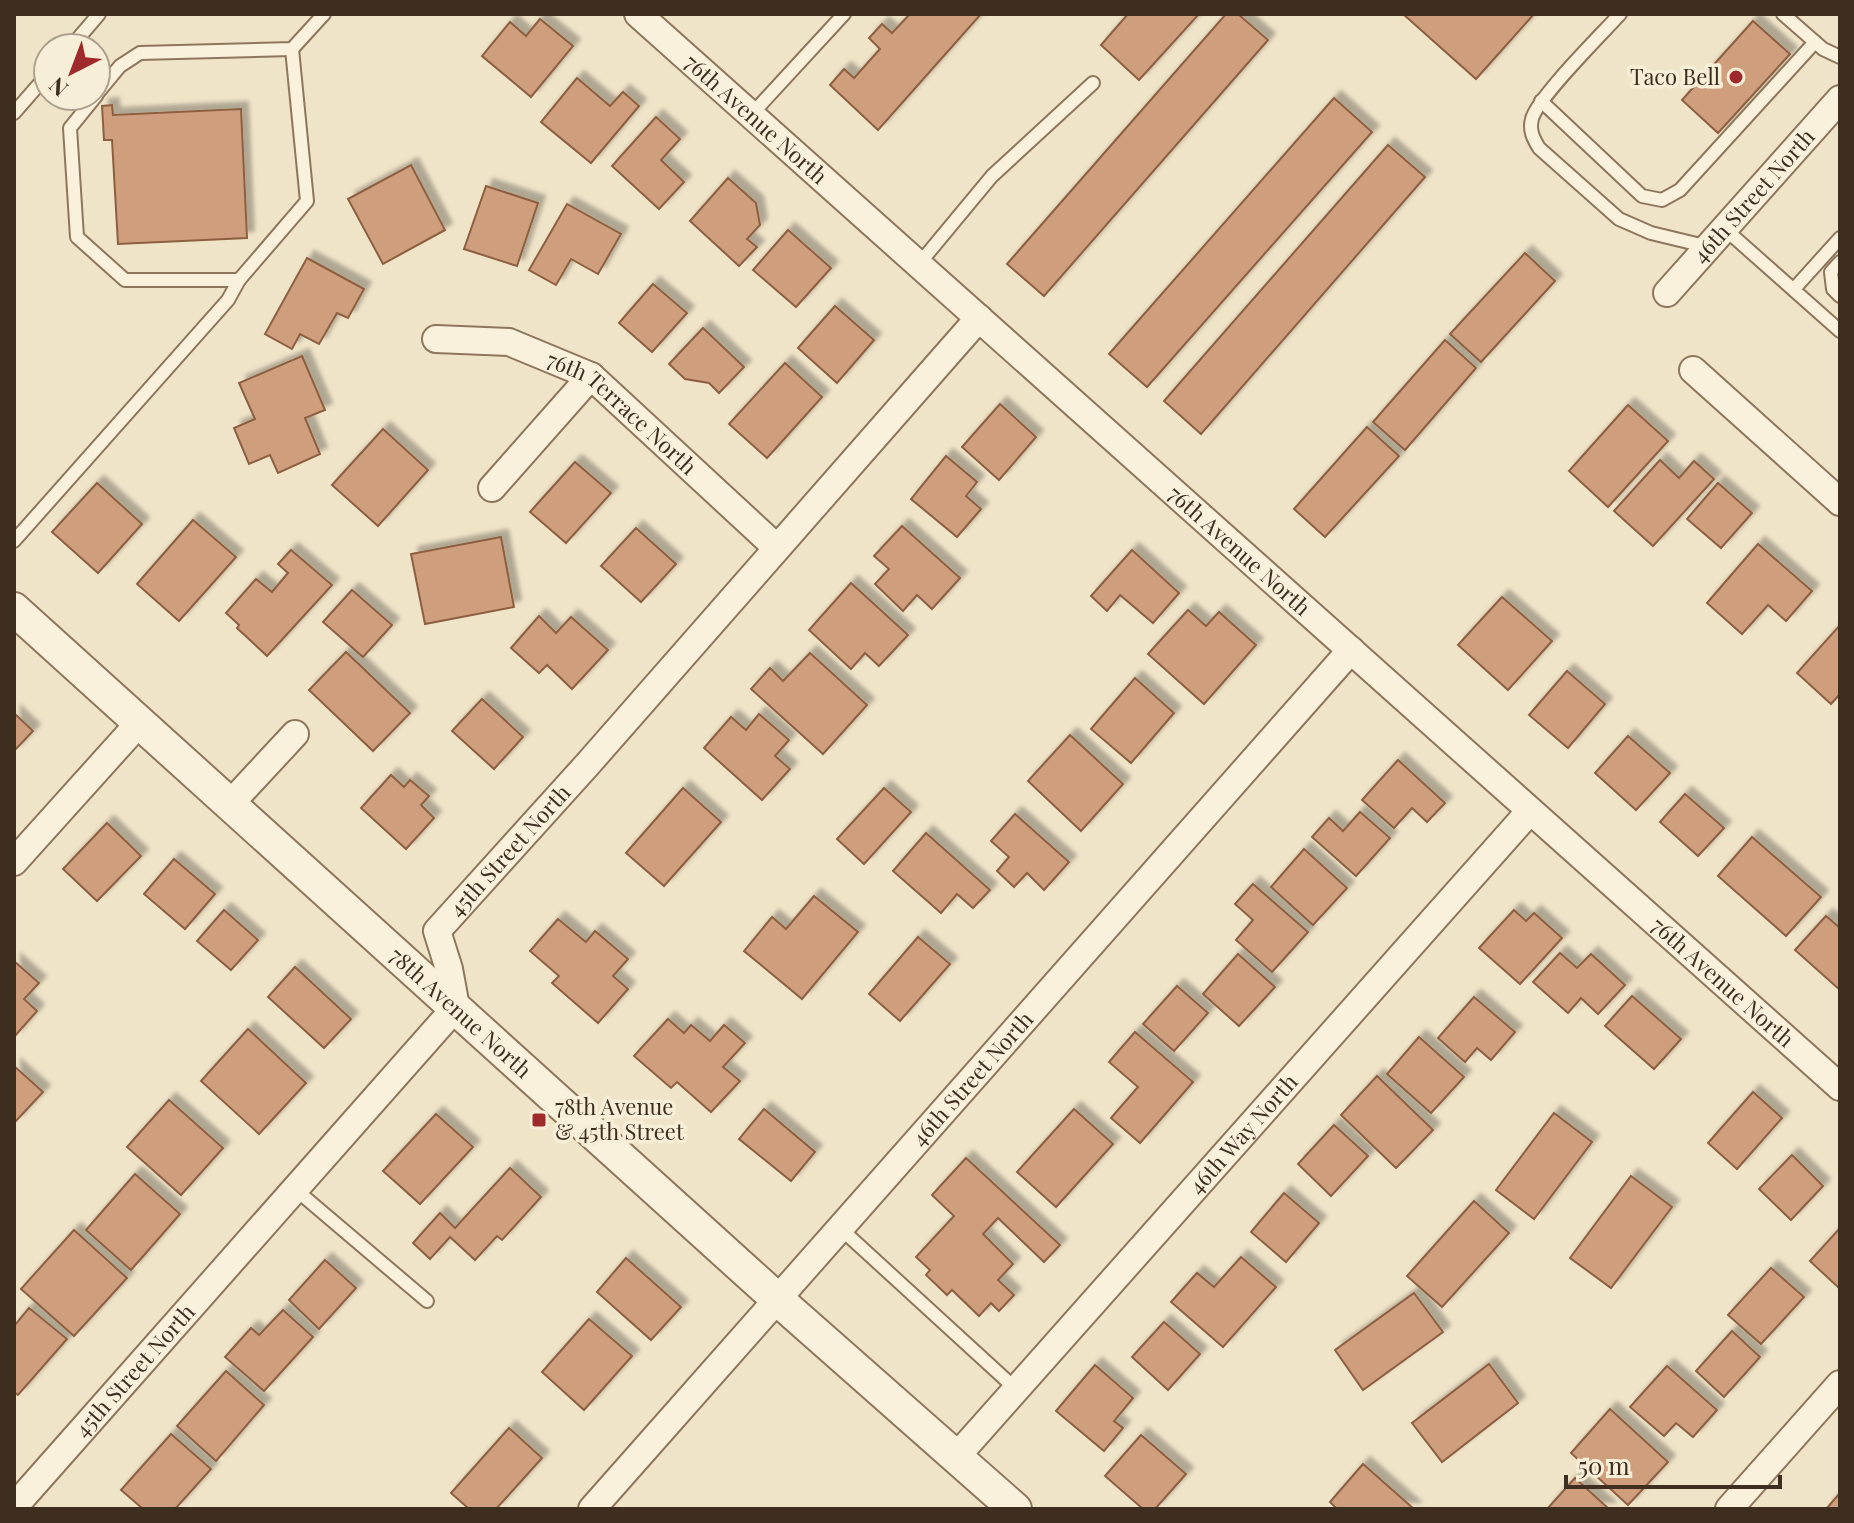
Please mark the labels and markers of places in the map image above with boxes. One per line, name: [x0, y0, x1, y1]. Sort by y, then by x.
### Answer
place label: Taco Bell: [1630, 61, 1720, 91]
marker: Taco Bell: [1727, 68, 1745, 86]
place label: 78th Avenue & 45th Street: [555, 1091, 685, 1146]
marker: 78th Avenue & 45th Street: [530, 1111, 548, 1129]

